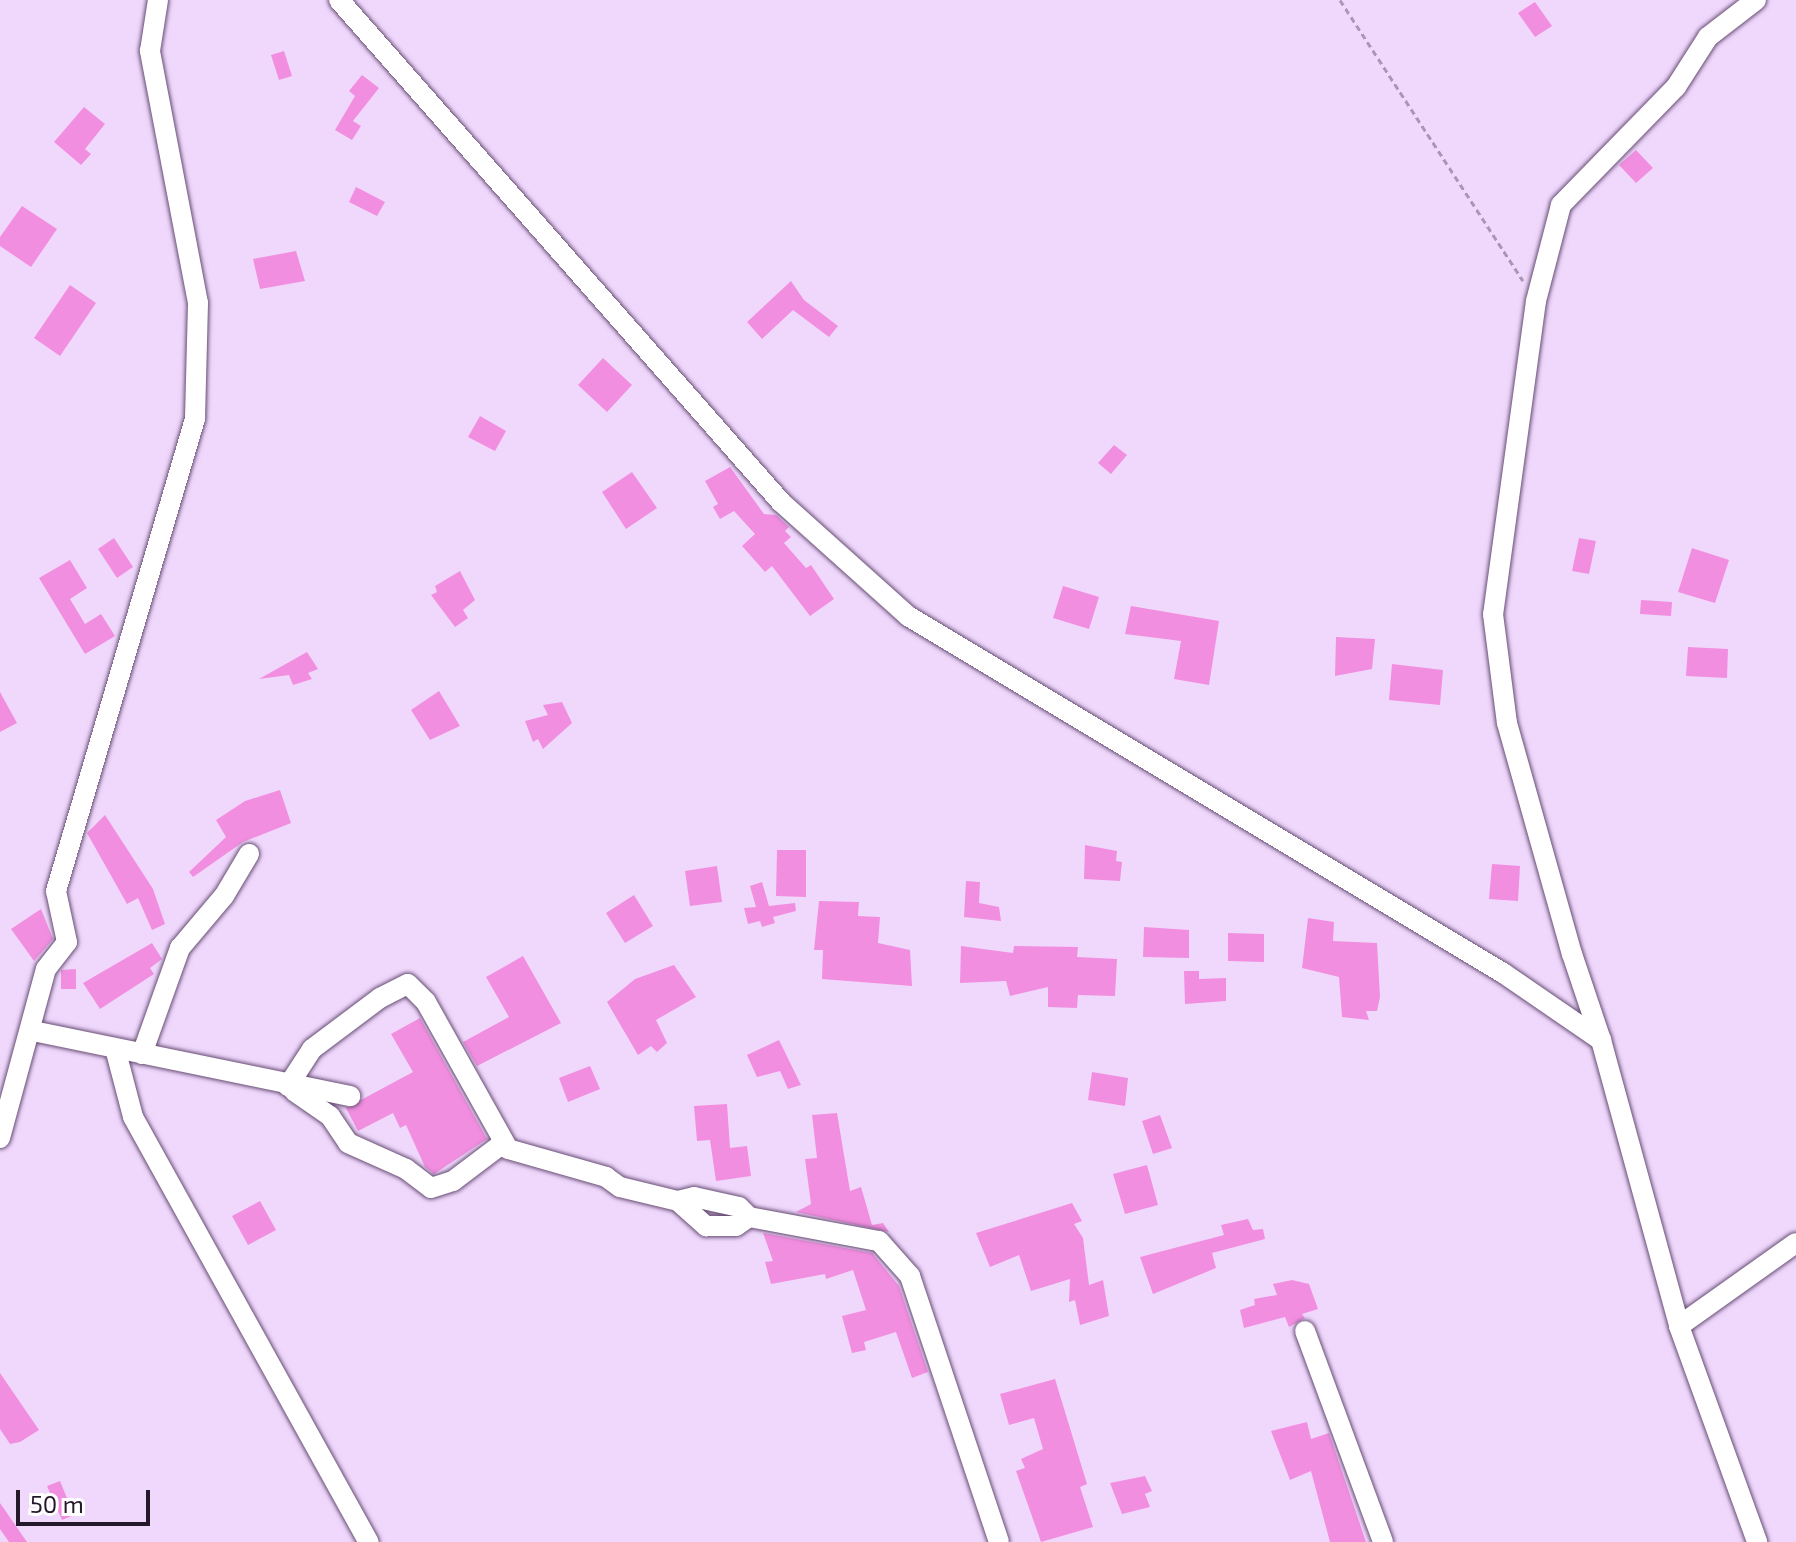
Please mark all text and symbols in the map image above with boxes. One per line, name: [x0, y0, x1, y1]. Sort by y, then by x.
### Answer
scale bar: [20, 1474, 154, 1524]
text: 50 m: [30, 1489, 84, 1518]

